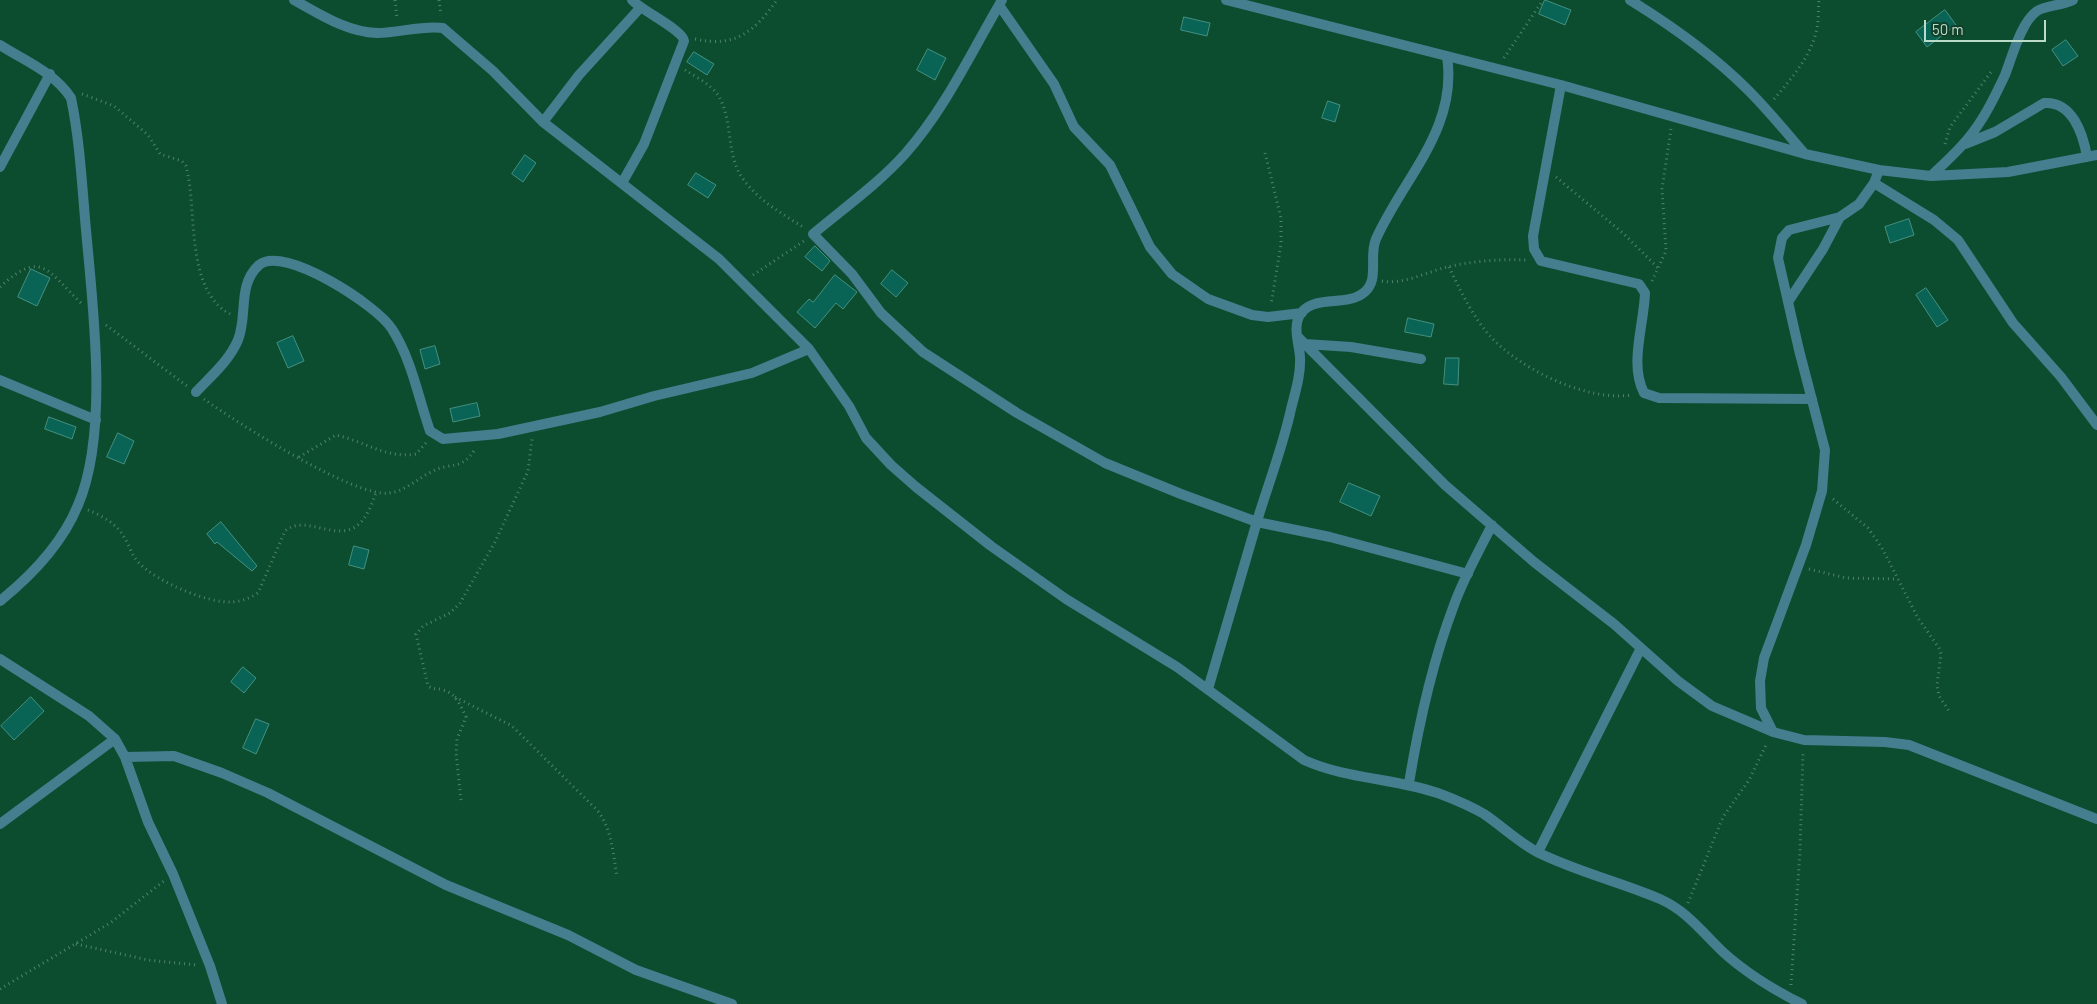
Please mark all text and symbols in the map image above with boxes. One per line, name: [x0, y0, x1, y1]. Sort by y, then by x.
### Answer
scale bar: [1927, 10, 2050, 42]
text: 50 m: [1932, 20, 1964, 38]

